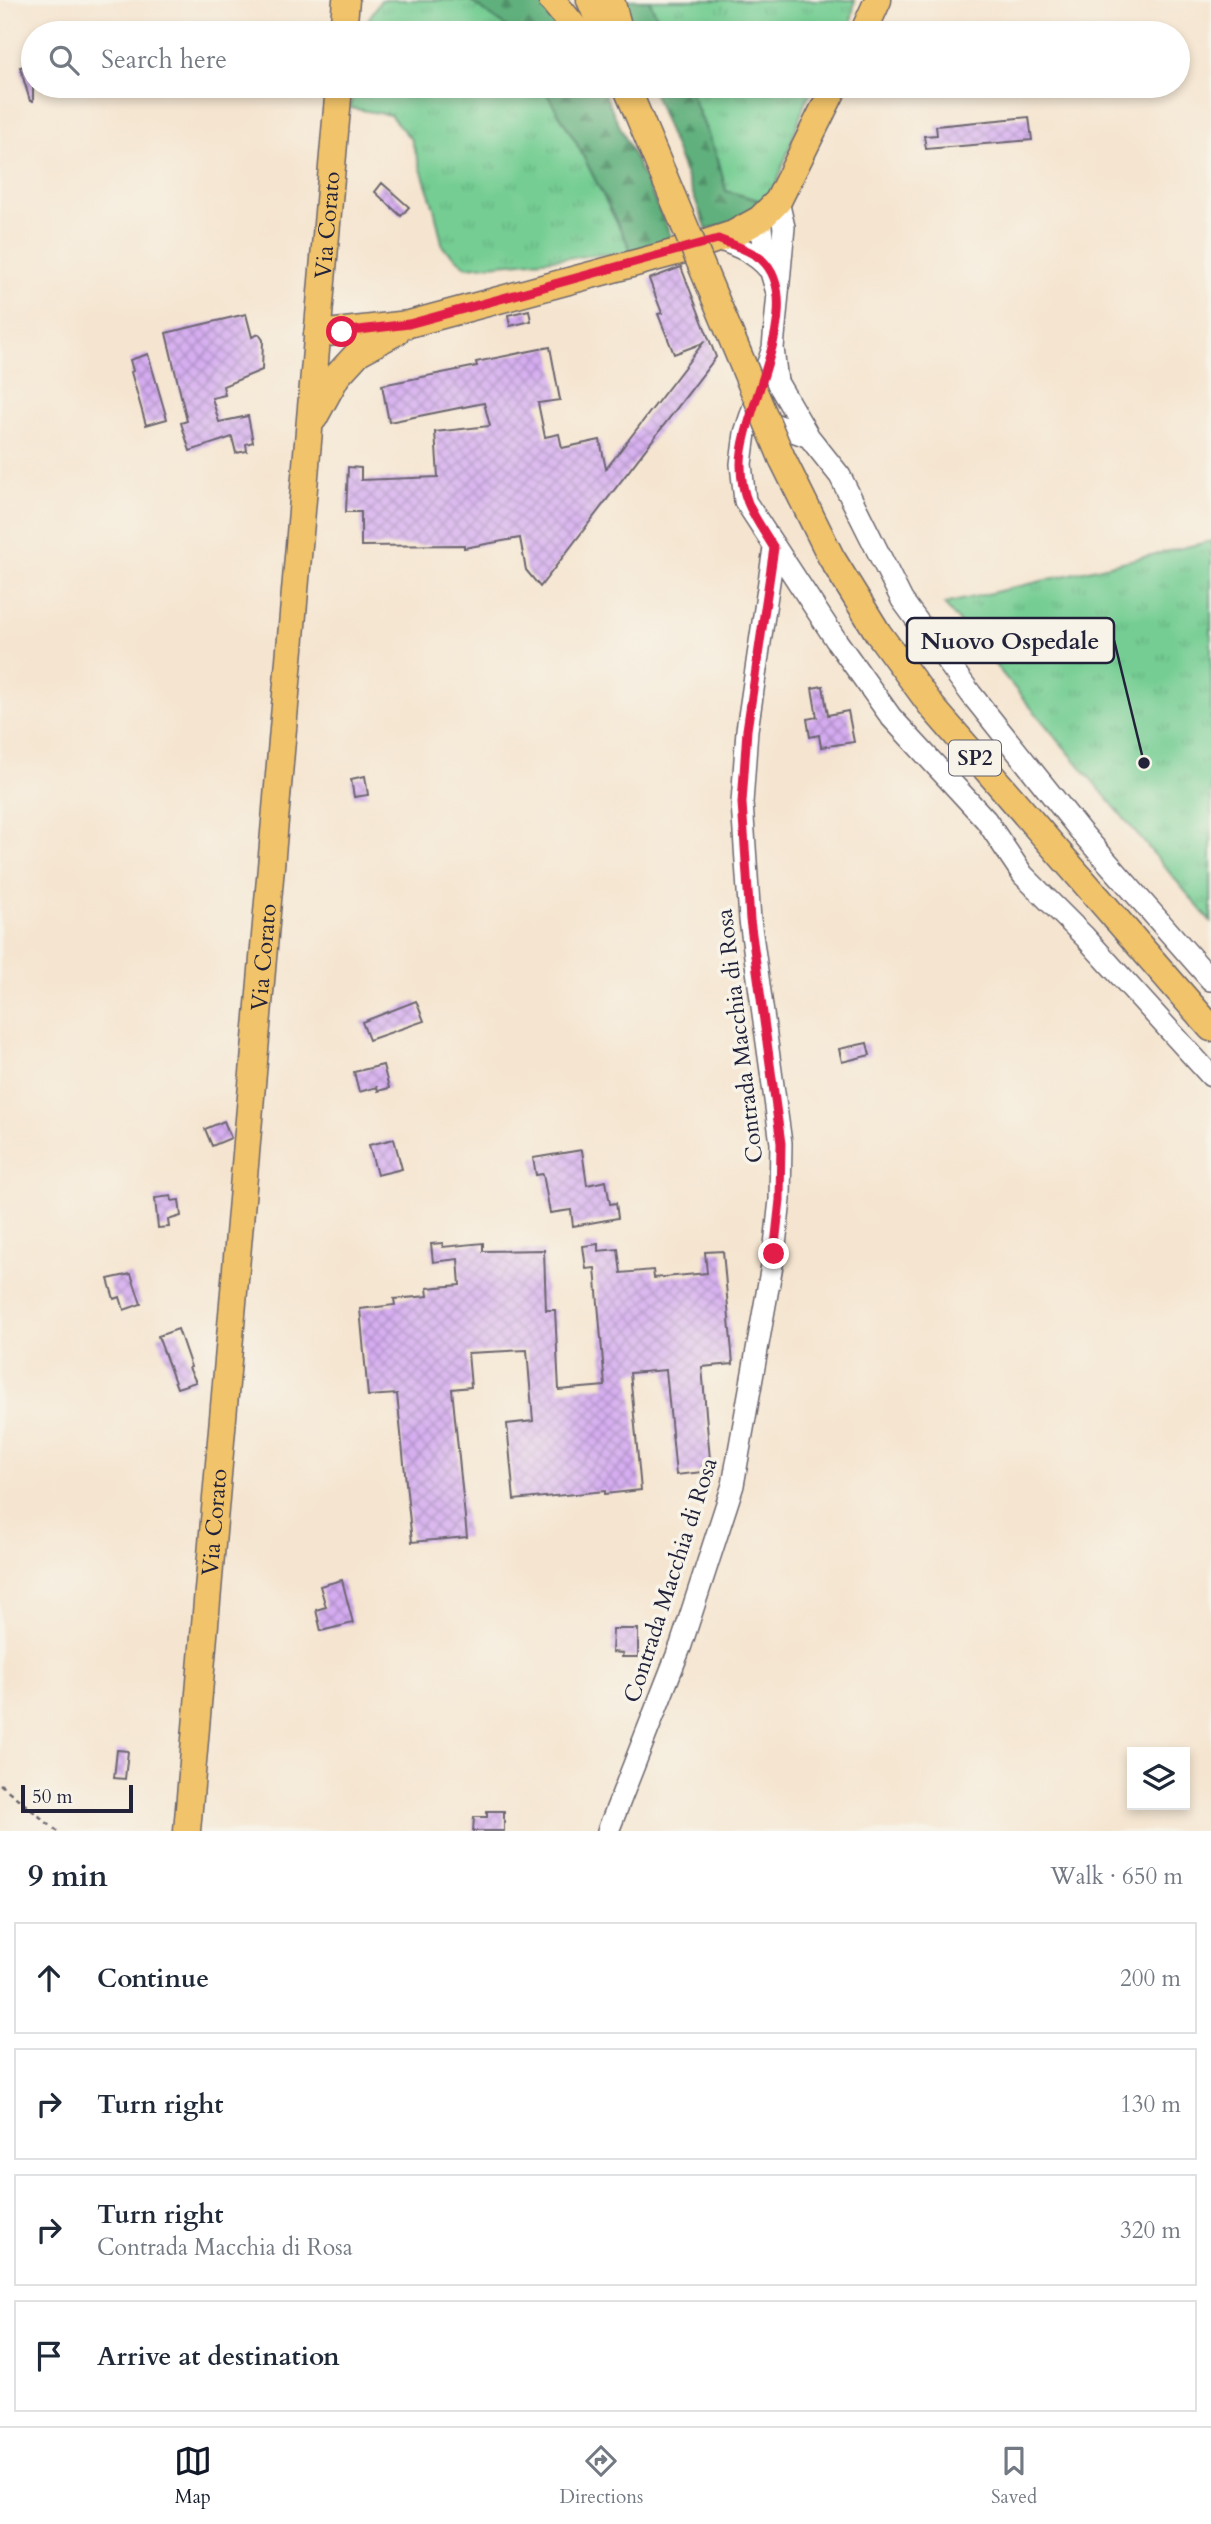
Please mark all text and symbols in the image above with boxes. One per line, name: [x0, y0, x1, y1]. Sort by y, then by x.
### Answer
search box: [21, 21, 1190, 98]
icon: search: [45, 41, 83, 79]
text: Search here: [101, 42, 227, 77]
street label: Via Corato: [307, 170, 347, 280]
route start: [326, 316, 357, 347]
callout: Nuovo Ospedale: [907, 618, 1114, 663]
text: Nuovo Ospedale: [921, 625, 1100, 658]
road number: SP2: [949, 740, 1001, 776]
street label: Via Corato: [243, 902, 284, 1012]
street label: Contrada Macchia di Rosa: [709, 907, 770, 1165]
route end: [758, 1238, 789, 1269]
street label: Contrada Macchia di Rosa: [616, 1454, 725, 1707]
street label: Via Corato: [194, 1467, 235, 1577]
map controls: [1127, 1747, 1190, 1810]
button: layers: [1127, 1747, 1190, 1810]
scale bar: [21, 1782, 133, 1814]
text: 50 m: [32, 1784, 73, 1810]
text: 9 min: [28, 1856, 108, 1897]
text: Walk · 650 m: [1050, 1861, 1183, 1892]
icon: ahead: [30, 1959, 68, 1997]
text: Continue: [97, 1961, 209, 1996]
text: 200 m: [1120, 1963, 1181, 1994]
icon: right: [30, 2085, 68, 2123]
text: Turn right: [97, 2087, 224, 2122]
text: 130 m: [1120, 2089, 1181, 2120]
text: Turn right: [97, 2197, 224, 2232]
icon: right: [30, 2211, 68, 2249]
text: 320 m: [1120, 2215, 1181, 2246]
text: Contrada Macchia di Rosa: [97, 2232, 353, 2263]
icon: arrive: [30, 2337, 68, 2375]
text: Arrive at destination: [97, 2339, 340, 2374]
tab: Map: [174, 2442, 212, 2510]
tab: Directions: [560, 2442, 643, 2510]
tab: Saved: [991, 2442, 1037, 2510]

